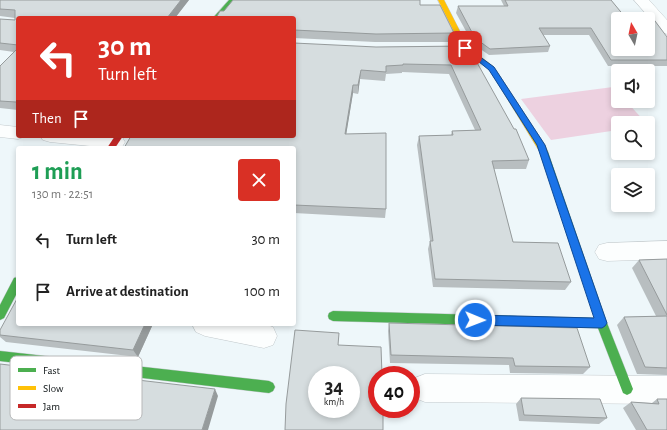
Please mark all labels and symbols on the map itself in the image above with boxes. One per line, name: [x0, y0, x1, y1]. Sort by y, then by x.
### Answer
north arrow: [611, 12, 655, 56]
pin: [448, 31, 482, 65]
position arrow: [454, 299, 496, 341]
legend: [10, 356, 142, 420]
text: Fast: [43, 365, 61, 376]
speed limit sign: 40: [368, 366, 420, 418]
text: Slow: [43, 383, 64, 394]
text: Jam: [43, 401, 60, 412]

